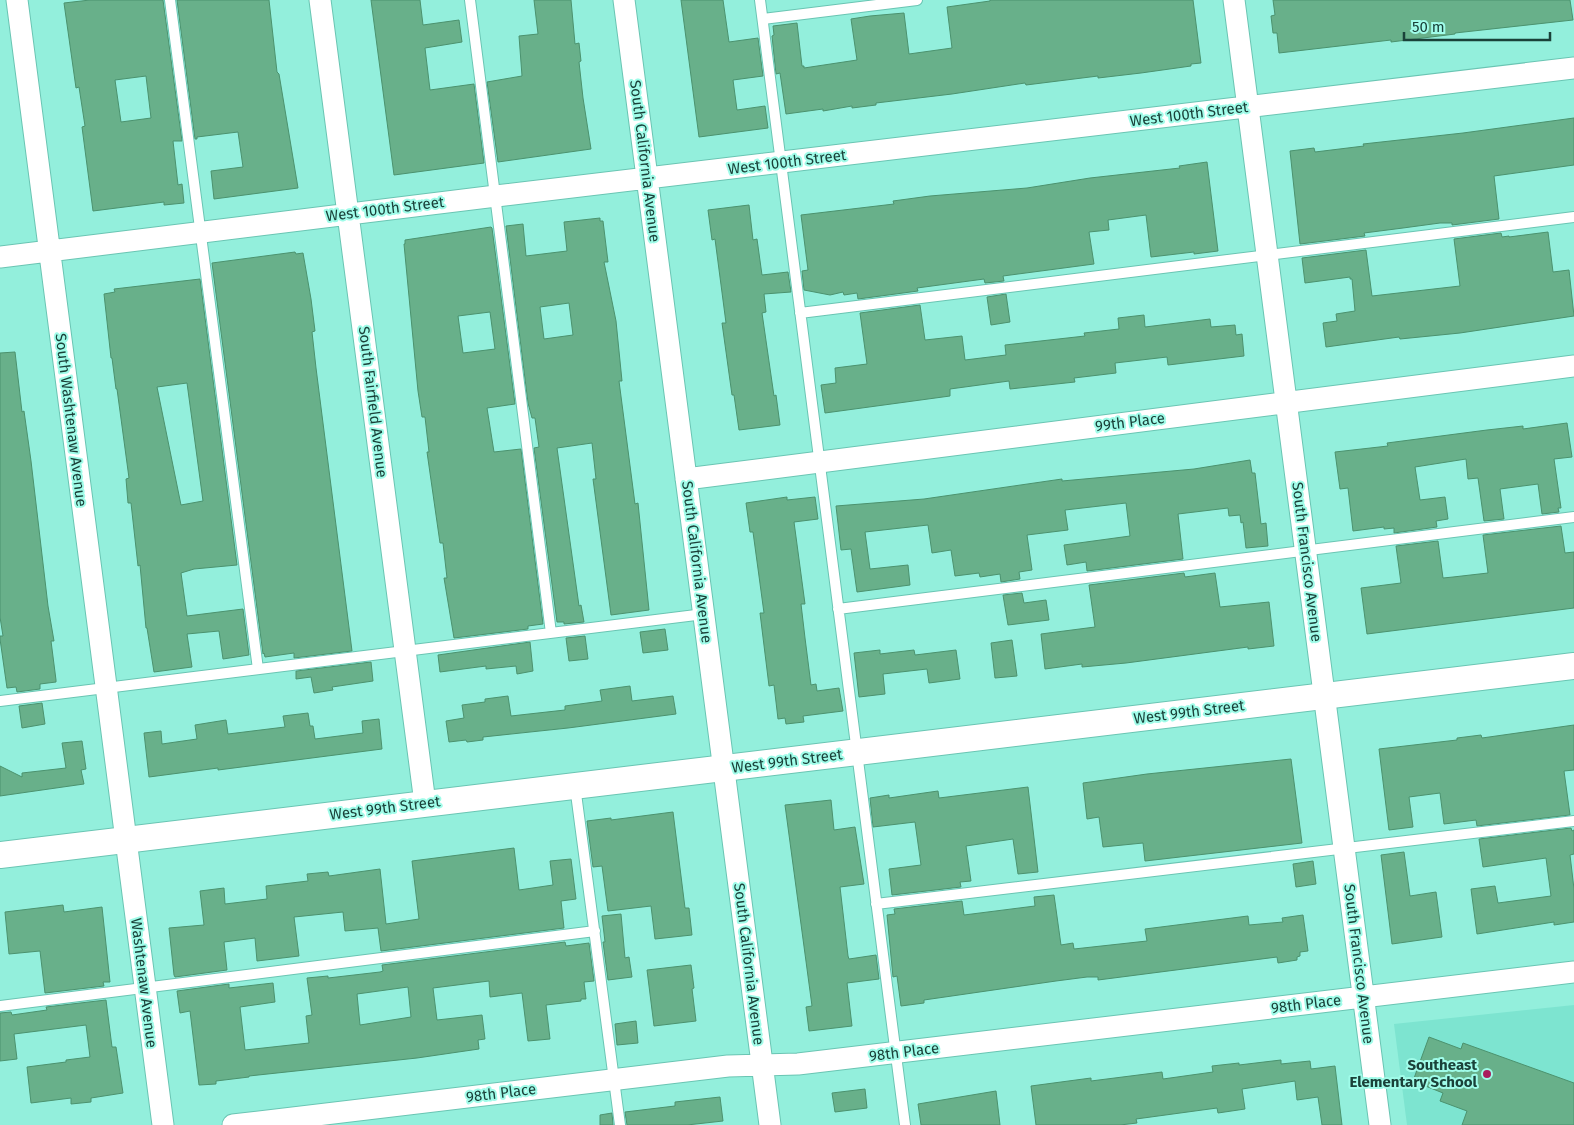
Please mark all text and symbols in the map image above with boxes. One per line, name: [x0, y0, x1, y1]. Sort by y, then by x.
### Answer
scale bar: [1404, 10, 1550, 42]
text: 50 m: [1412, 18, 1445, 36]
street label: South California Avenue: [626, 79, 664, 243]
street label: West 100th Street: [1129, 98, 1250, 130]
street label: West 100th Street: [727, 146, 848, 178]
street label: West 100th Street: [325, 193, 446, 225]
street label: South Fairfield Avenue: [355, 325, 391, 479]
street label: South Washtenaw Avenue: [51, 332, 91, 508]
street label: 99th Place: [1094, 409, 1166, 435]
street label: South California Avenue: [678, 480, 716, 644]
street label: South Francisco Avenue: [1288, 481, 1326, 643]
street label: West 99th Street: [1133, 696, 1246, 728]
street label: West 99th Street: [731, 745, 844, 777]
street label: West 99th Street: [329, 792, 442, 824]
street label: South California Avenue: [730, 882, 768, 1046]
street label: South Francisco Avenue: [1340, 883, 1378, 1045]
street label: Washtenaw Avenue: [127, 917, 161, 1049]
street label: 98th Place: [1270, 991, 1342, 1017]
street label: 98th Place: [868, 1039, 940, 1065]
place label: Southeast Elementary School: [1349, 1056, 1478, 1091]
marker: Southeast Elementary School: [1481, 1068, 1493, 1080]
street label: 98th Place: [465, 1080, 537, 1106]

